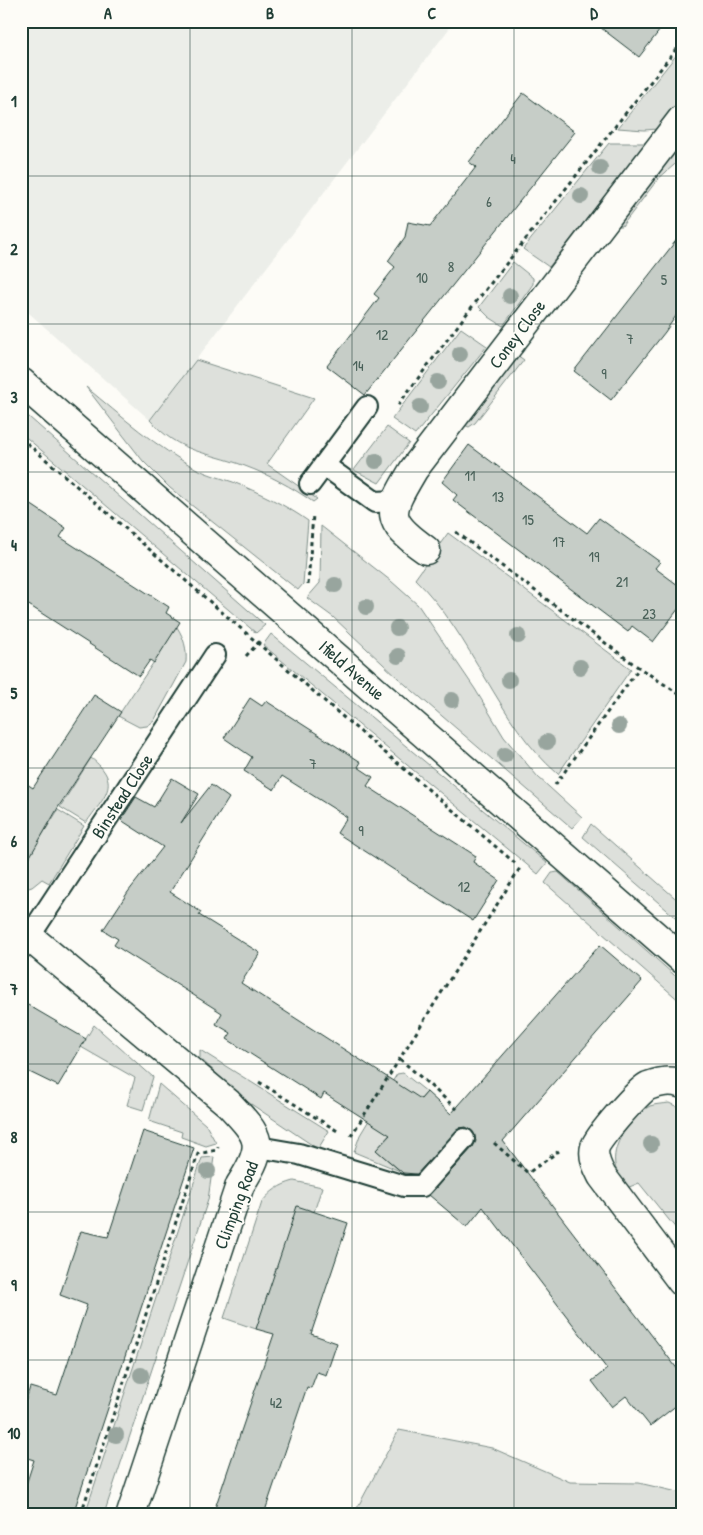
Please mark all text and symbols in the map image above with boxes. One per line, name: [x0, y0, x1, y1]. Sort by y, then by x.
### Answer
text: A: [104, 2, 112, 24]
text: B: [266, 2, 274, 24]
text: C: [428, 2, 437, 24]
text: D: [590, 2, 598, 24]
text: 1: [11, 90, 17, 112]
house number: 4: [510, 148, 516, 169]
house number: 6: [486, 191, 492, 212]
text: 2: [10, 238, 18, 260]
house number: 8: [448, 256, 454, 277]
house number: 10: [416, 267, 428, 288]
house number: 5: [661, 269, 668, 290]
street label: Coney Close: [483, 294, 551, 374]
house number: 12: [376, 324, 388, 345]
house number: 7: [626, 328, 634, 349]
house number: 14: [352, 355, 364, 376]
house number: 9: [601, 363, 607, 384]
text: 3: [10, 386, 18, 408]
house number: 11: [465, 465, 475, 486]
house number: 13: [492, 486, 504, 507]
house number: 15: [522, 509, 535, 530]
house number: 17: [553, 531, 565, 552]
text: 4: [11, 534, 17, 556]
house number: 19: [589, 546, 600, 567]
house number: 21: [616, 571, 628, 592]
house number: 23: [642, 603, 656, 624]
street label: Ifield Avenue: [314, 634, 390, 706]
text: 5: [11, 682, 18, 704]
street label: Binstead Close: [85, 749, 159, 843]
house number: 7: [309, 753, 317, 774]
house number: 9: [358, 820, 364, 841]
text: 6: [11, 830, 18, 852]
house number: 12: [458, 876, 470, 897]
text: 7: [9, 978, 18, 1000]
text: 8: [11, 1126, 18, 1148]
street label: Climping Road: [208, 1157, 264, 1253]
text: 9: [11, 1274, 17, 1296]
house number: 42: [270, 1392, 282, 1413]
text: 10: [8, 1422, 20, 1444]

